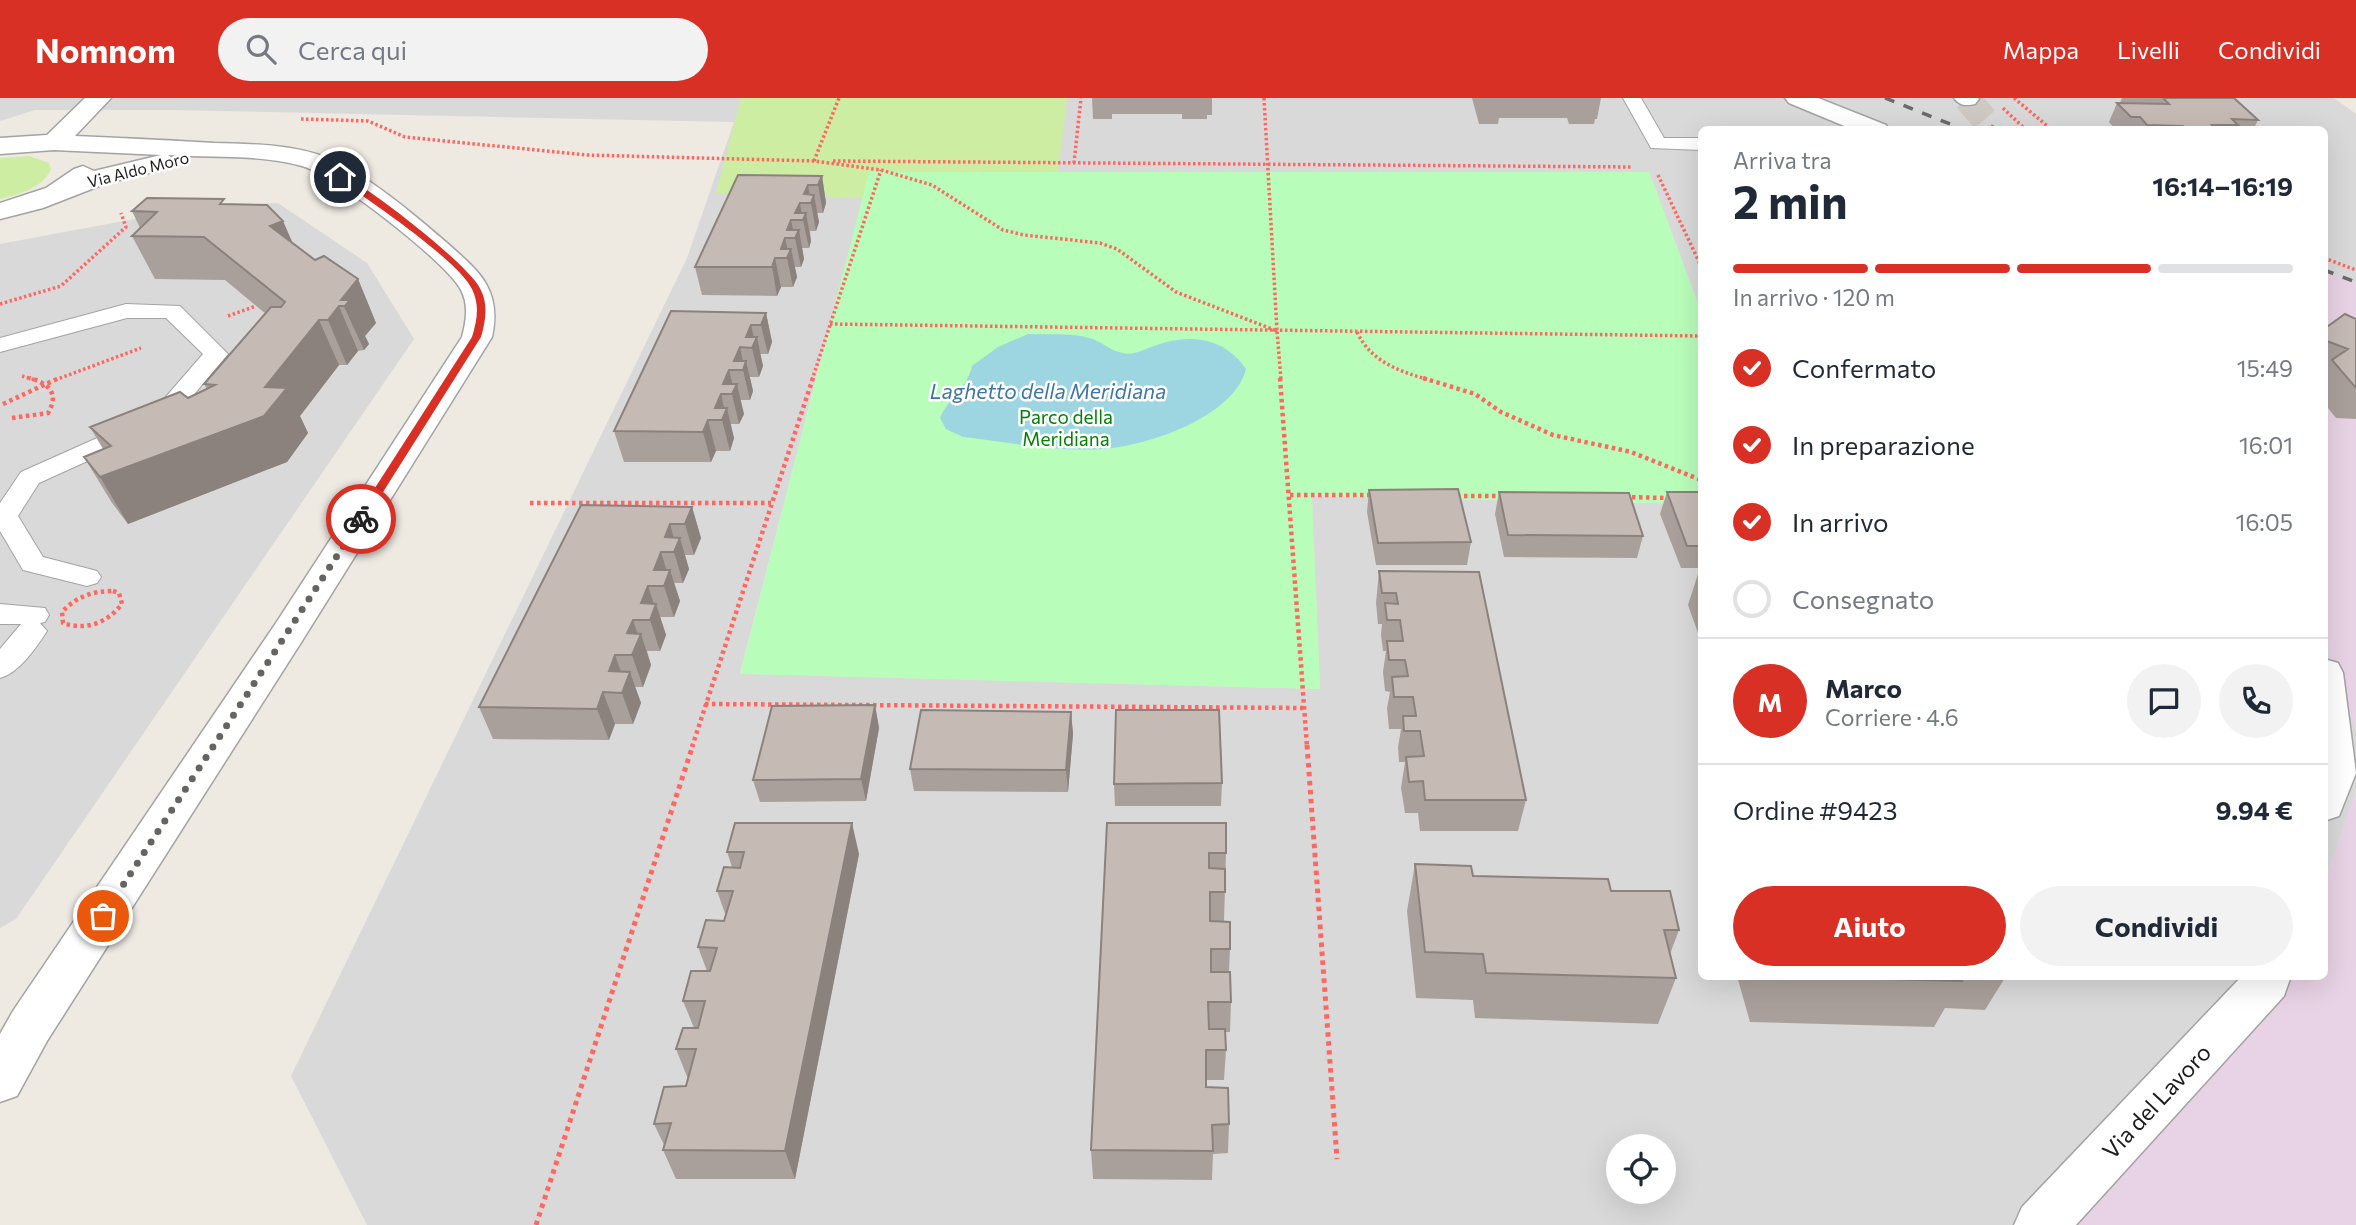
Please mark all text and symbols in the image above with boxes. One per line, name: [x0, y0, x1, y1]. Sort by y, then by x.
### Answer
search box: [218, 18, 708, 81]
text: Nomnom: [35, 29, 176, 70]
icon: search: [242, 30, 280, 68]
text: Cerca qui: [298, 34, 407, 65]
text: Mappa: [2003, 35, 2079, 64]
text: Livelli: [2117, 35, 2180, 64]
text: Condividi: [2218, 35, 2321, 64]
text: Arriva tra: [1733, 146, 1832, 174]
street label: Via Aldo Moro: [85, 147, 191, 191]
pin: [310, 147, 370, 207]
icon: home: [321, 158, 359, 196]
text: 16:14–16:19: [2152, 170, 2293, 201]
text: 2 min: [1733, 172, 1848, 228]
text: In arrivo · 120 m: [1733, 283, 1895, 311]
icon: check: [1733, 349, 1771, 387]
text: Confermato: [1792, 352, 1936, 383]
text: 15:49: [2237, 354, 2293, 382]
water label: Laghetto della Meridiana: [930, 378, 1166, 403]
park label: Parco della Meridiana: [1019, 405, 1113, 450]
icon: check: [1733, 426, 1771, 464]
text: In preparazione: [1792, 429, 1975, 460]
text: 16:01: [2239, 431, 2293, 459]
courier: [326, 484, 396, 554]
icon: bike: [342, 500, 380, 538]
icon: check: [1733, 503, 1771, 541]
text: In arrivo: [1792, 506, 1889, 537]
text: 16:05: [2236, 508, 2293, 536]
text: Consegnato: [1792, 583, 1934, 614]
button: chat: [2127, 664, 2201, 738]
button: phone: [2219, 664, 2293, 738]
text: Marco: [1825, 672, 1902, 703]
text: M: [1757, 686, 1783, 717]
text: Corriere · 4.6: [1825, 703, 1959, 731]
text: Ordine #9423: [1733, 794, 1897, 825]
text: 9.94 €: [2216, 794, 2293, 825]
pin: [73, 886, 133, 946]
button: Aiuto: [1733, 886, 2006, 966]
button: Condividi: [2020, 886, 2293, 966]
icon: bag: [84, 897, 122, 935]
street label: Via del Lavoro: [2096, 1038, 2216, 1164]
map controls: [1606, 1134, 1676, 1204]
button: locate: [1606, 1134, 1676, 1204]

